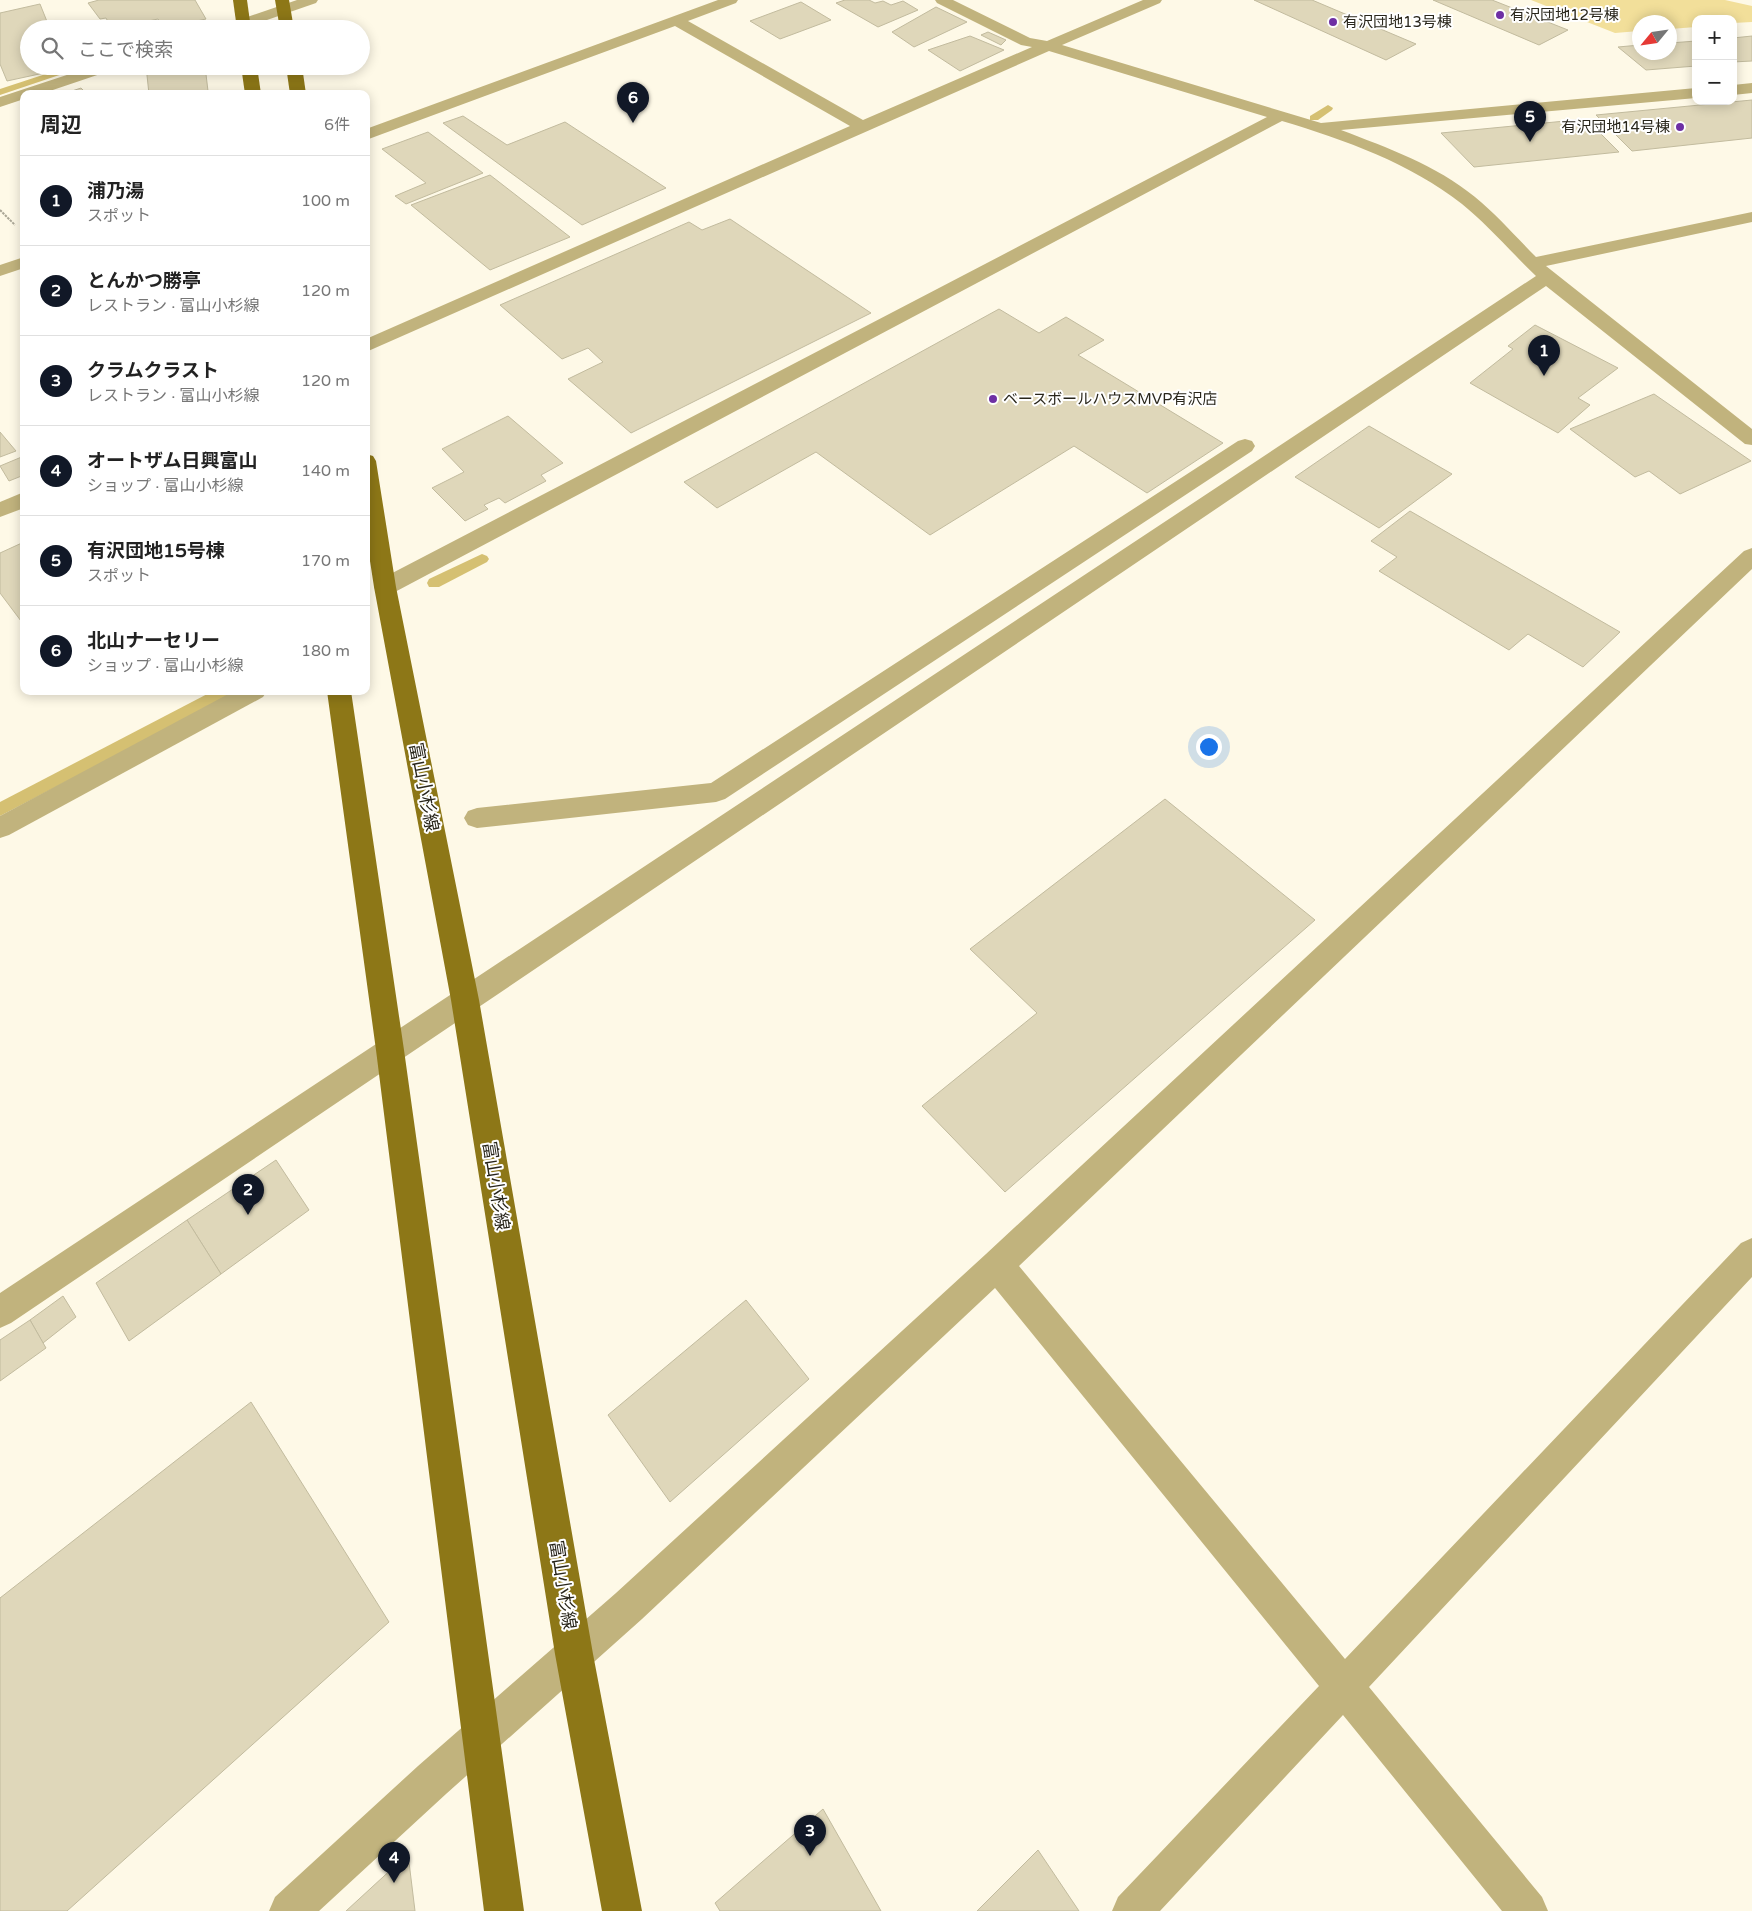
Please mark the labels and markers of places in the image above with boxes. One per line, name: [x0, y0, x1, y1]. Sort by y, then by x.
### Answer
place label: 有沢団地12号棟: [1510, 6, 1619, 24]
marker: 有沢団地12号棟: [1494, 9, 1506, 21]
place label: 有沢団地13号棟: [1343, 13, 1452, 31]
marker: 有沢団地13号棟: [1327, 16, 1339, 28]
pin: 6: [617, 82, 649, 123]
pin: 5: [1514, 101, 1546, 142]
place label: 有沢団地14号棟: [1561, 118, 1670, 136]
marker: 有沢団地14号棟: [1674, 121, 1686, 133]
pin: 1: [1528, 335, 1560, 376]
place label: ベースボールハウスMVP有沢店: [1003, 390, 1217, 408]
marker: ベースボールハウスMVP有沢店: [987, 393, 999, 405]
pin: 2: [232, 1174, 264, 1215]
pin: 3: [794, 1815, 826, 1856]
pin: 4: [378, 1842, 410, 1883]

